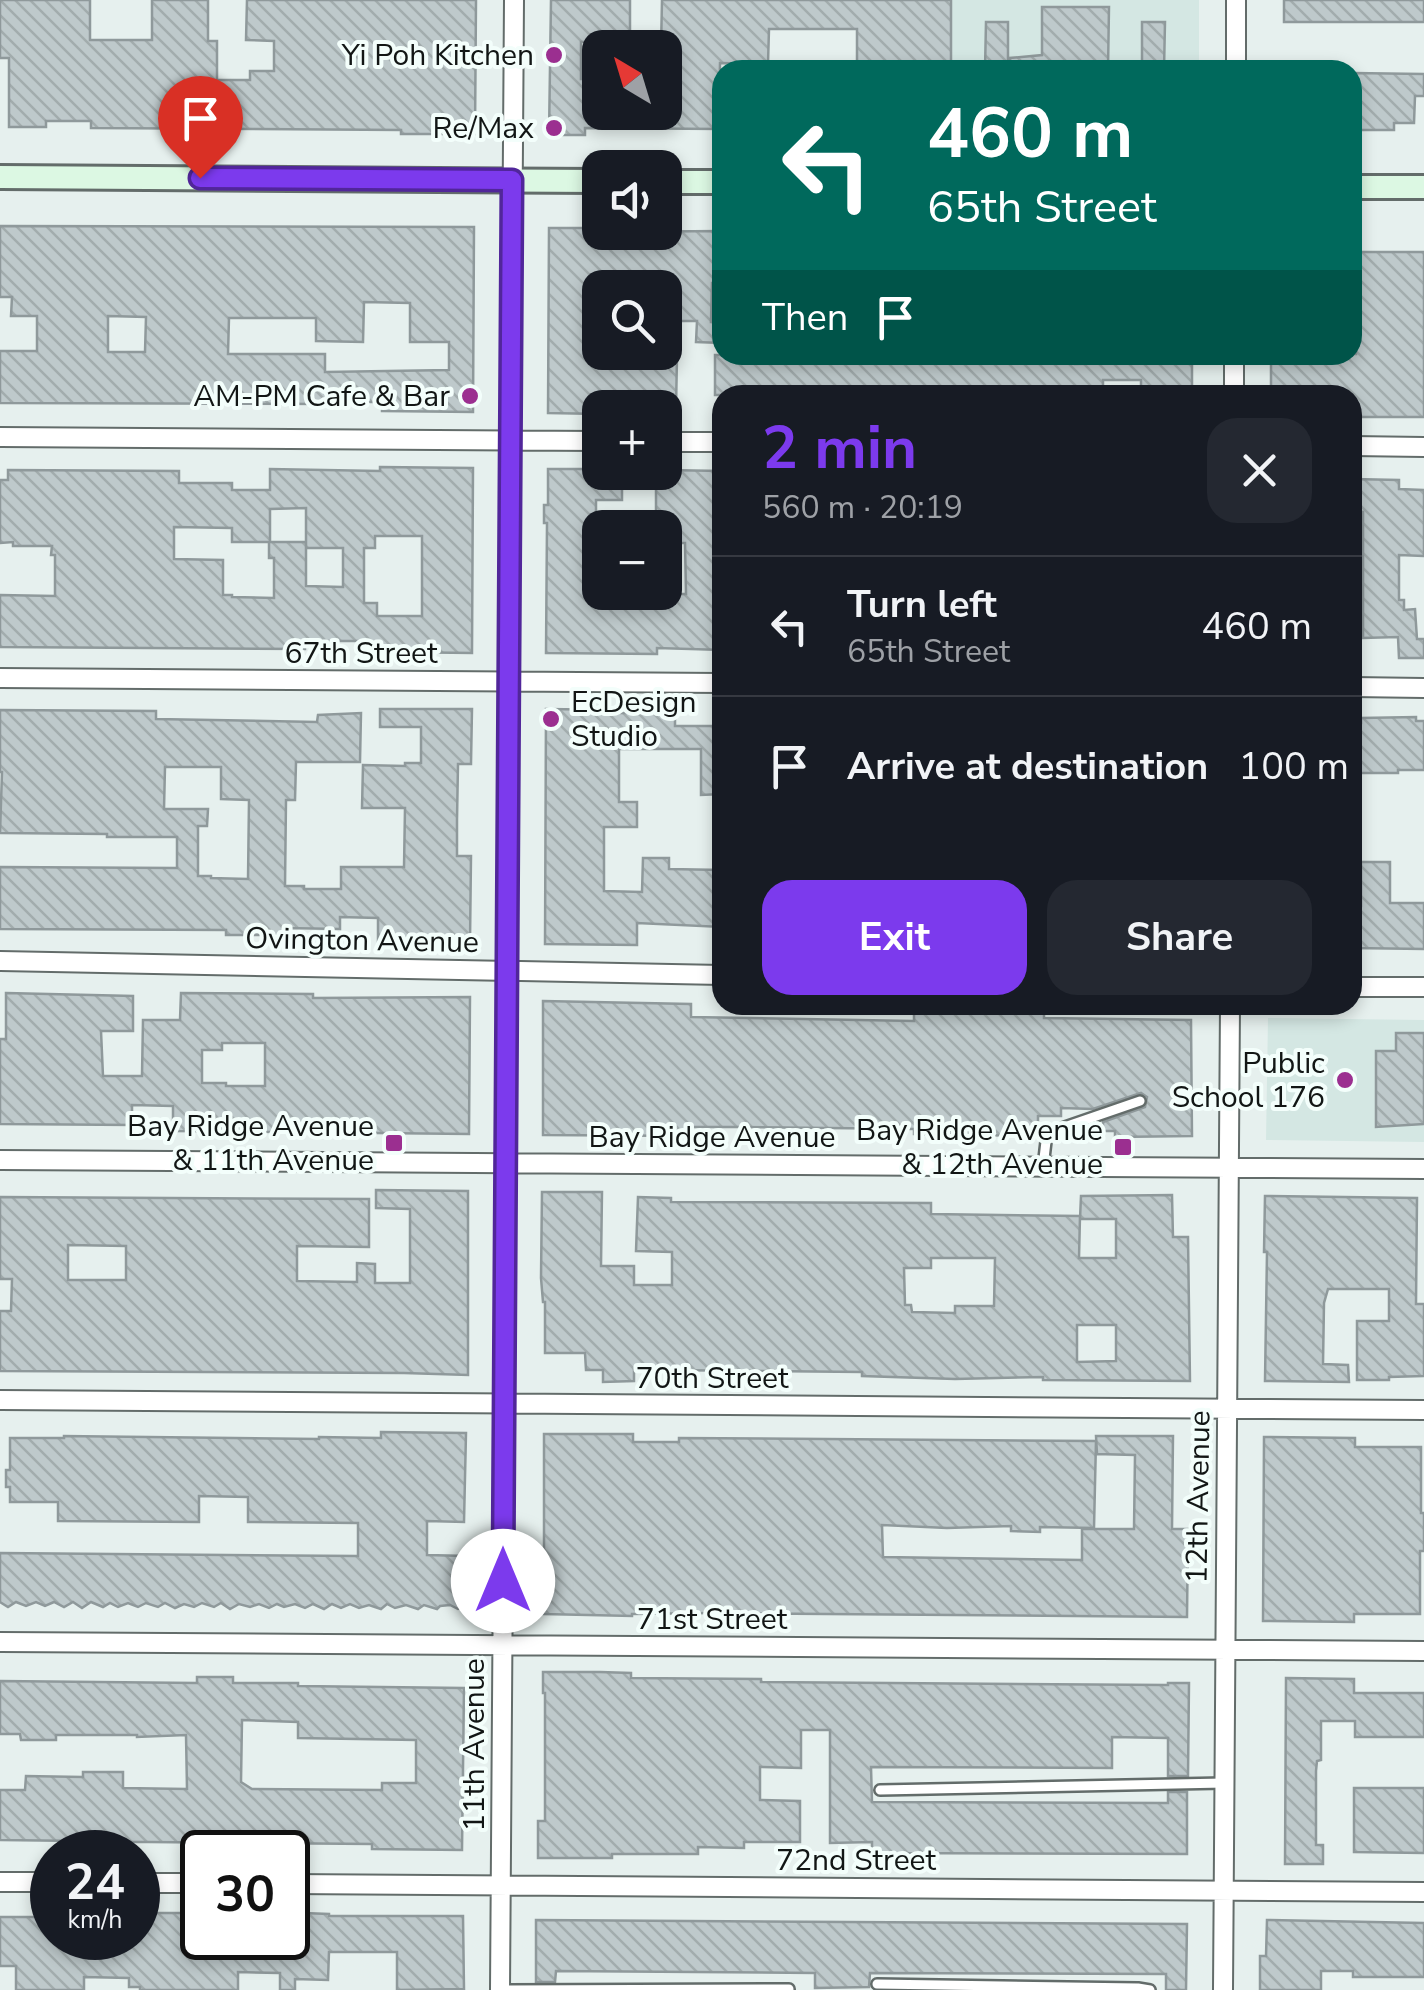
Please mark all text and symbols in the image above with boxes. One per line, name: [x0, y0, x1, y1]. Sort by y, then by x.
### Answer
north arrow: [582, 30, 682, 130]
map controls: [582, 30, 682, 610]
place label: Yi Poh Kitchen: [341, 35, 534, 76]
marker: Yi Poh Kitchen: [543, 44, 565, 66]
pin: [158, 76, 243, 179]
text: 460 m: [927, 86, 1133, 182]
icon: arrive: [173, 91, 228, 146]
icon: left: [762, 100, 892, 230]
place label: Re/Max: [432, 108, 534, 149]
marker: Re/Max: [543, 117, 565, 139]
button: sound: [582, 150, 682, 250]
text: 65th Street: [927, 177, 1157, 238]
button: search: [582, 270, 682, 370]
icon: arrive: [868, 290, 923, 345]
text: Then: [762, 292, 848, 343]
place label: AM-PM Cafe & Bar: [193, 376, 450, 417]
marker: AM-PM Cafe & Bar: [459, 385, 481, 407]
button: +: [582, 390, 682, 490]
text: 2 min: [762, 407, 917, 489]
button: close: [1207, 418, 1312, 523]
text: 560 m · 20:19: [762, 486, 963, 529]
button: −: [582, 510, 682, 610]
text: Turn left: [847, 579, 997, 630]
icon: left: [762, 599, 817, 654]
text: 460 m: [1201, 601, 1312, 652]
text: 65th Street: [847, 630, 1010, 673]
street label: 67th Street: [284, 633, 438, 674]
place label: EcDesign Studio: [571, 682, 697, 757]
marker: EcDesign Studio: [540, 708, 562, 730]
icon: arrive: [762, 739, 817, 794]
text: Arrive at destination: [847, 741, 1208, 792]
text: 100 m: [1238, 741, 1349, 792]
button: Exit: [762, 880, 1027, 995]
button: Share: [1047, 880, 1312, 995]
street label: Ovington Avenue: [245, 918, 479, 963]
place label: Public School 176: [1172, 1043, 1325, 1118]
marker: Public School 176: [1334, 1069, 1356, 1091]
place label: Bay Ridge Avenue & 11th Avenue: [127, 1106, 374, 1181]
place label: Bay Ridge Avenue & 12th Avenue: [856, 1110, 1103, 1185]
street label: Bay Ridge Avenue: [588, 1117, 836, 1158]
marker: Bay Ridge Avenue & 11th Avenue: [383, 1132, 405, 1154]
marker: Bay Ridge Avenue & 12th Avenue: [1112, 1136, 1134, 1158]
street label: 70th Street: [635, 1358, 789, 1399]
street label: 12th Avenue: [1176, 1410, 1221, 1584]
position arrow: [451, 1529, 555, 1633]
street label: 71st Street: [637, 1599, 788, 1640]
street label: 11th Avenue: [454, 1658, 495, 1832]
speed limit sign: 30: [180, 1830, 310, 1960]
street label: 72nd Street: [776, 1840, 937, 1881]
text: 24: [65, 1848, 125, 1917]
text: km/h: [67, 1903, 123, 1937]

